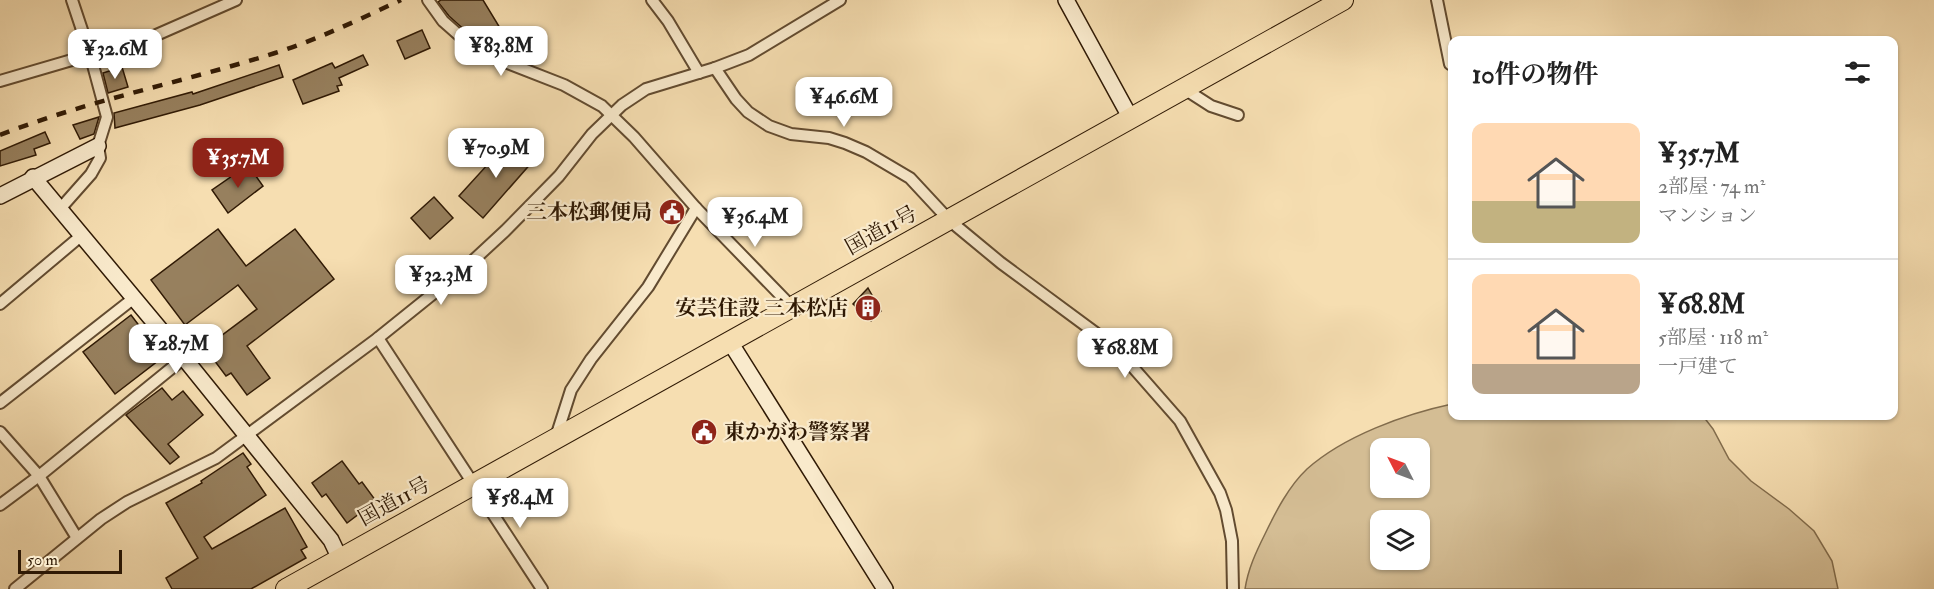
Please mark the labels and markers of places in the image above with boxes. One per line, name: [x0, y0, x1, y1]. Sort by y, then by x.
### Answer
pin: ¥83.8M: [452, 26, 550, 77]
pin: ¥32.6M: [66, 29, 164, 80]
pin: ¥46.6M: [795, 77, 893, 128]
pin: ¥70.9M: [447, 128, 545, 179]
pin: ¥35.7M: [189, 138, 287, 189]
public building icon: 三本松郵便局: [657, 197, 687, 227]
pin: ¥36.4M: [706, 197, 804, 248]
place label: 三本松郵便局: [526, 199, 652, 226]
pin: ¥32.3M: [392, 255, 490, 306]
building icon: 安芸住設 三本松店: [853, 293, 883, 323]
place label: 安芸住設 三本松店: [676, 295, 848, 322]
pin: ¥28.7M: [127, 324, 225, 375]
pin: ¥68.8M: [1076, 328, 1174, 379]
public building icon: 東かがわ警察署: [689, 417, 719, 447]
place label: 東かがわ警察署: [724, 419, 871, 446]
pin: ¥58.4M: [471, 478, 569, 529]

